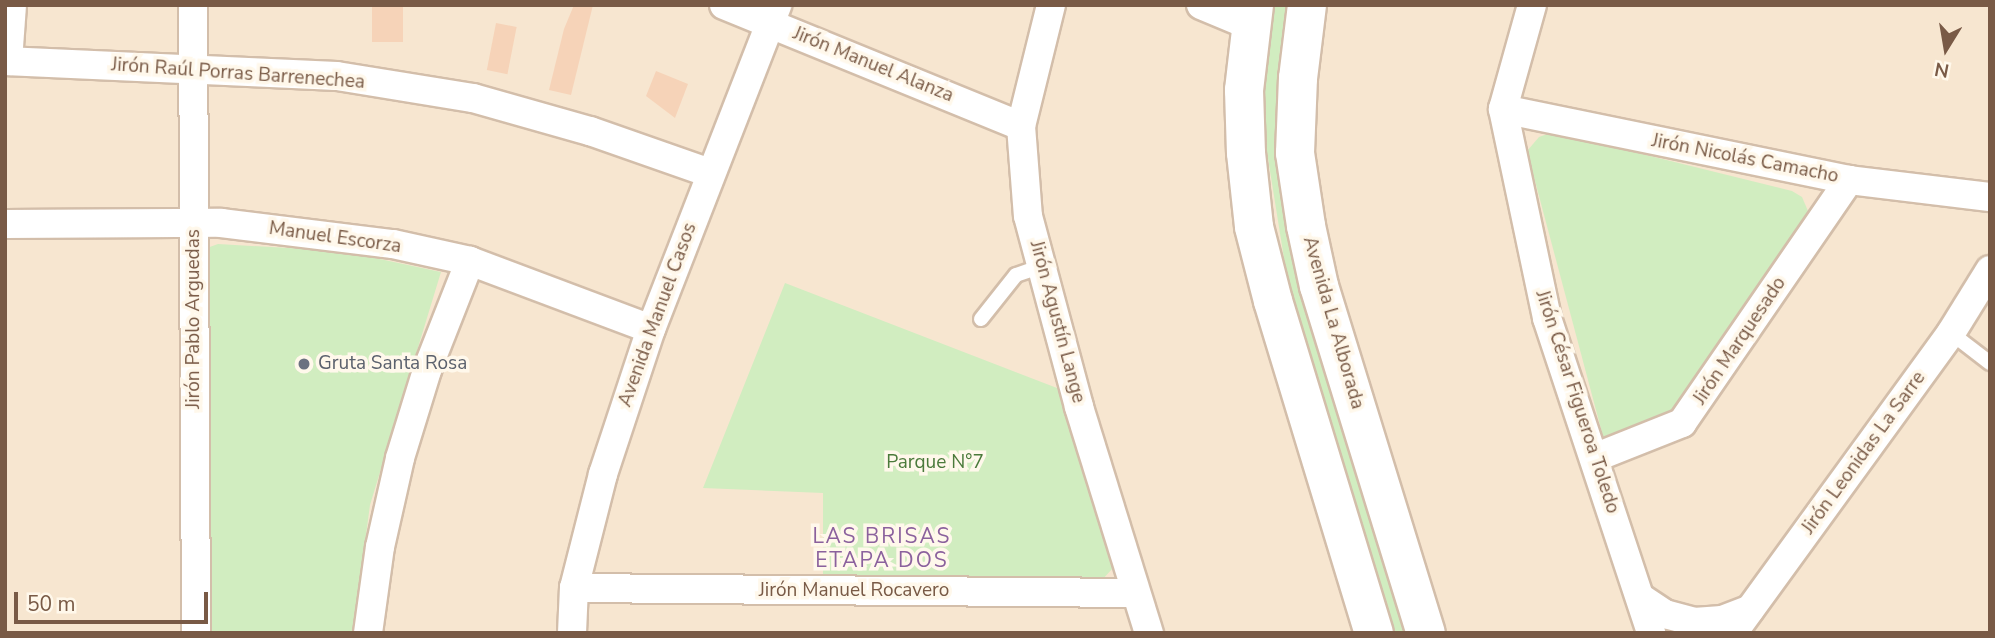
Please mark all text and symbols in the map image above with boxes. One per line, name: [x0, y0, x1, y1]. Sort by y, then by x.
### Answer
north arrow: [1911, 14, 1981, 84]
street label: Jirón Manuel Alanza: [789, 22, 957, 108]
street label: Jirón Raúl Porras Barrenechea: [110, 54, 366, 94]
text: N: [1933, 55, 1951, 84]
street label: Jirón Nicolás Camacho: [1650, 130, 1840, 188]
street label: Manuel Escorza: [267, 217, 403, 259]
street label: Avenida Manuel Casos: [614, 220, 702, 410]
street label: Jirón Pablo Arguedas: [183, 229, 205, 409]
street label: Avenida La Alborada: [1297, 234, 1369, 412]
street label: Jirón Agustín Lange: [1024, 238, 1090, 406]
street label: Jirón Marquesado: [1689, 273, 1791, 409]
street label: Jirón César Figueroa Toledo: [1530, 288, 1624, 516]
place label: Gruta Santa Rosa: [318, 353, 467, 375]
marker: Gruta Santa Rosa: [296, 356, 312, 372]
street label: Jirón Leonidas La Sarre: [1797, 367, 1931, 539]
park label: Parque N°7: [886, 452, 984, 474]
district label: LAS BRISAS ETAPA DOS: [814, 523, 950, 573]
scale bar: [18, 578, 212, 622]
street label: Jirón Manuel Rocavero: [759, 580, 949, 602]
text: 50 m: [27, 590, 76, 618]

